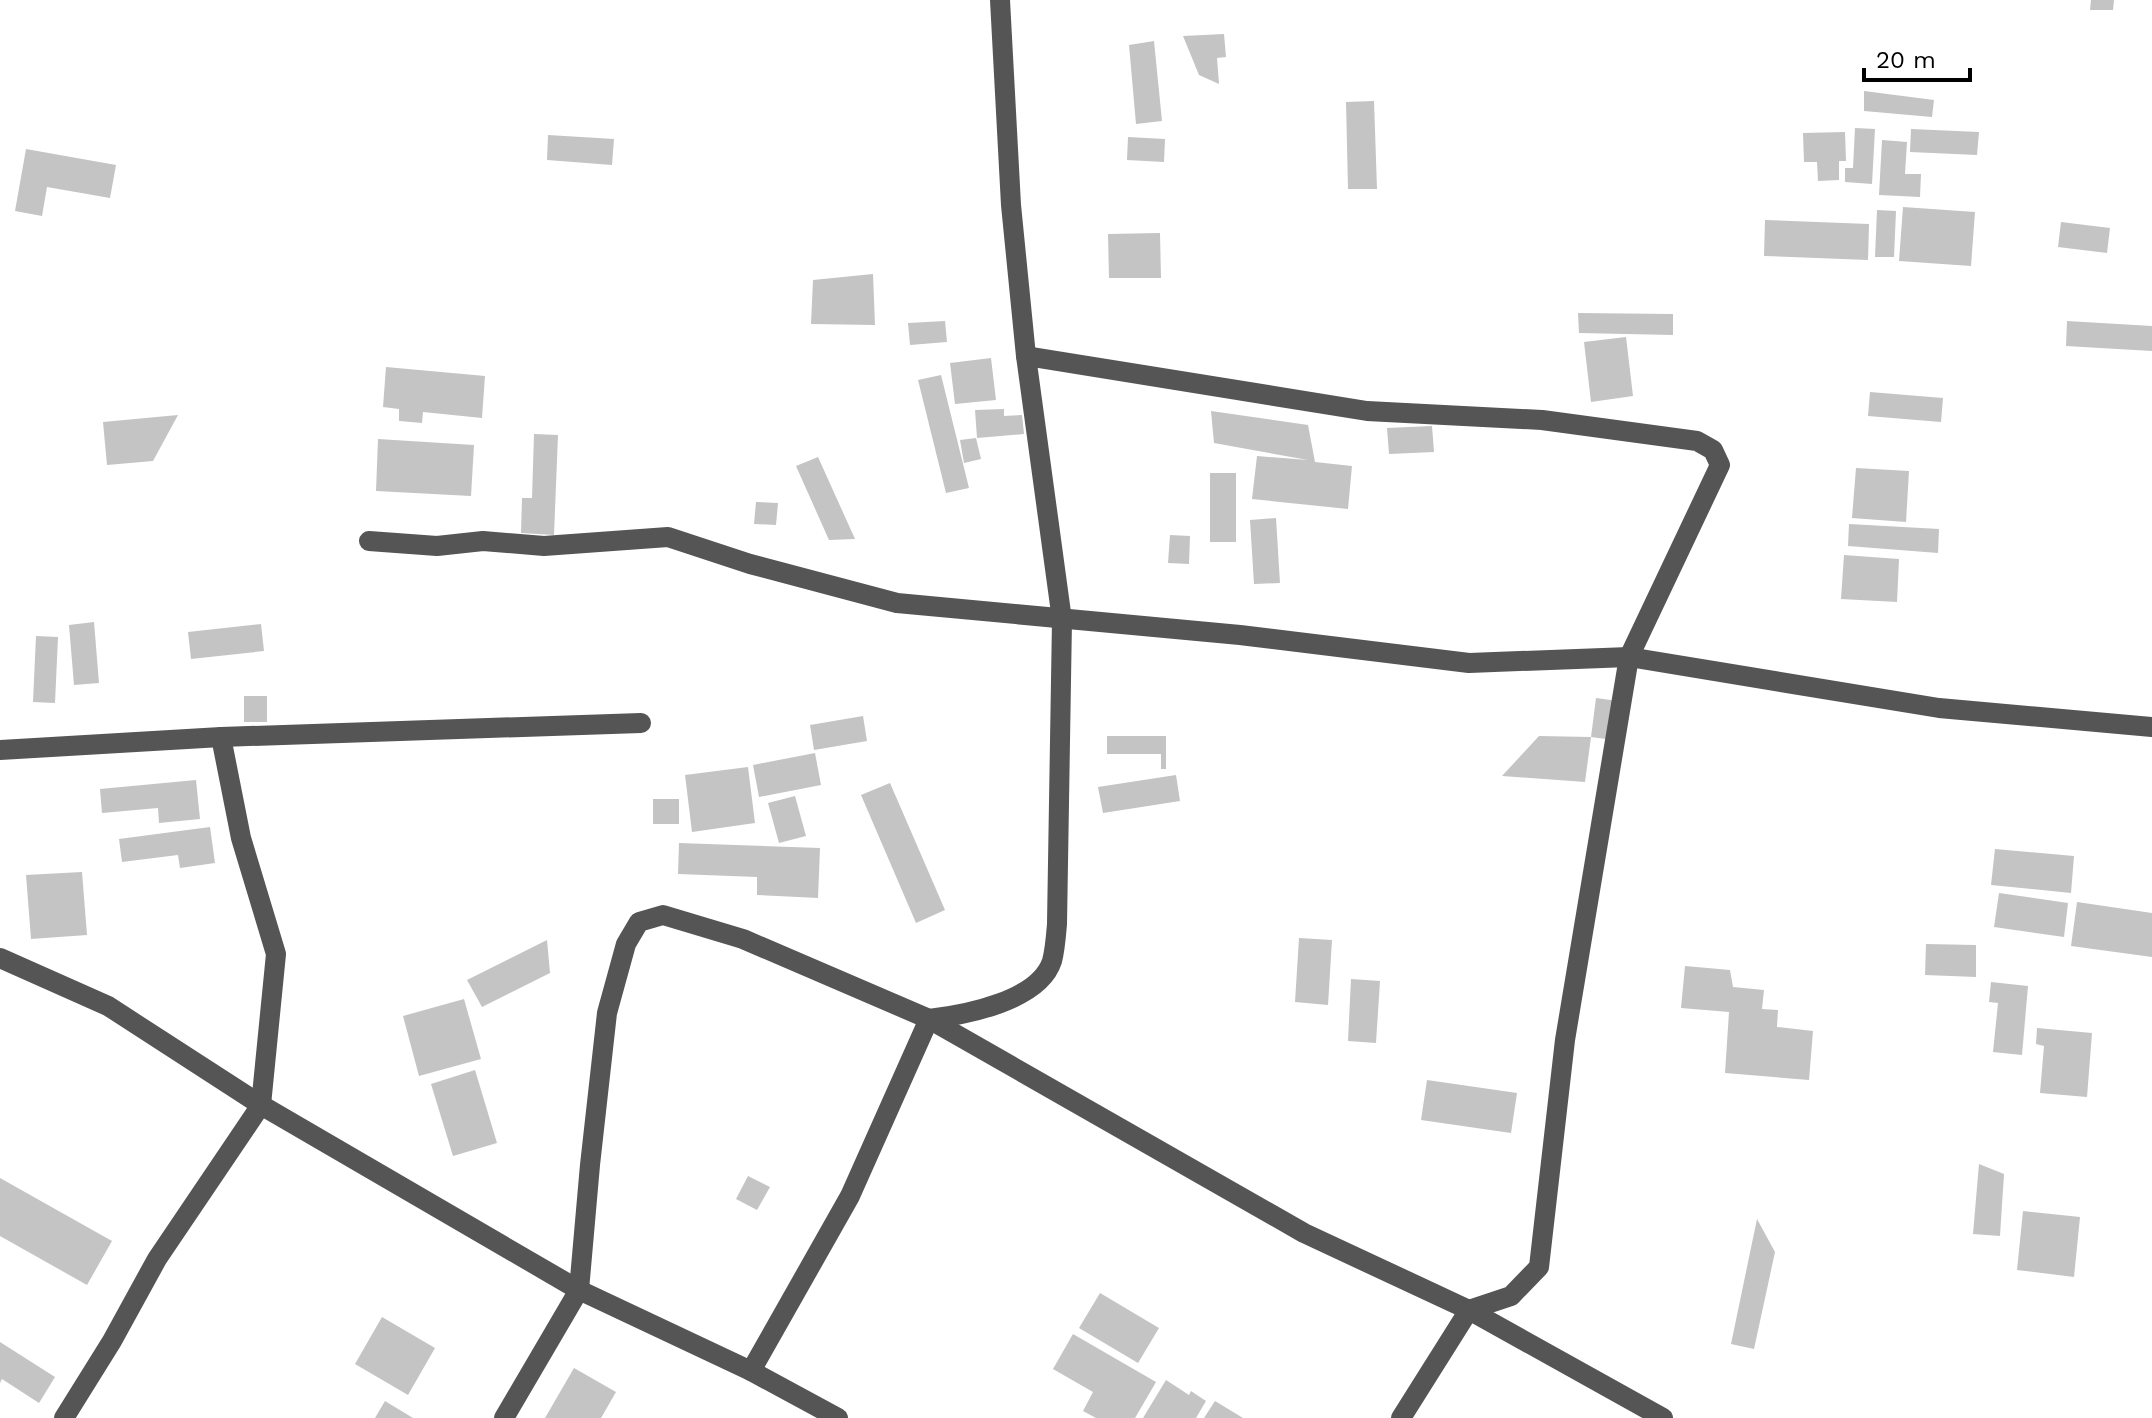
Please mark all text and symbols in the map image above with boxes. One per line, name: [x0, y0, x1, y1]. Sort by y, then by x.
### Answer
scale bar: [1864, 32, 1970, 82]
text: 20 m: [1876, 46, 1936, 74]

